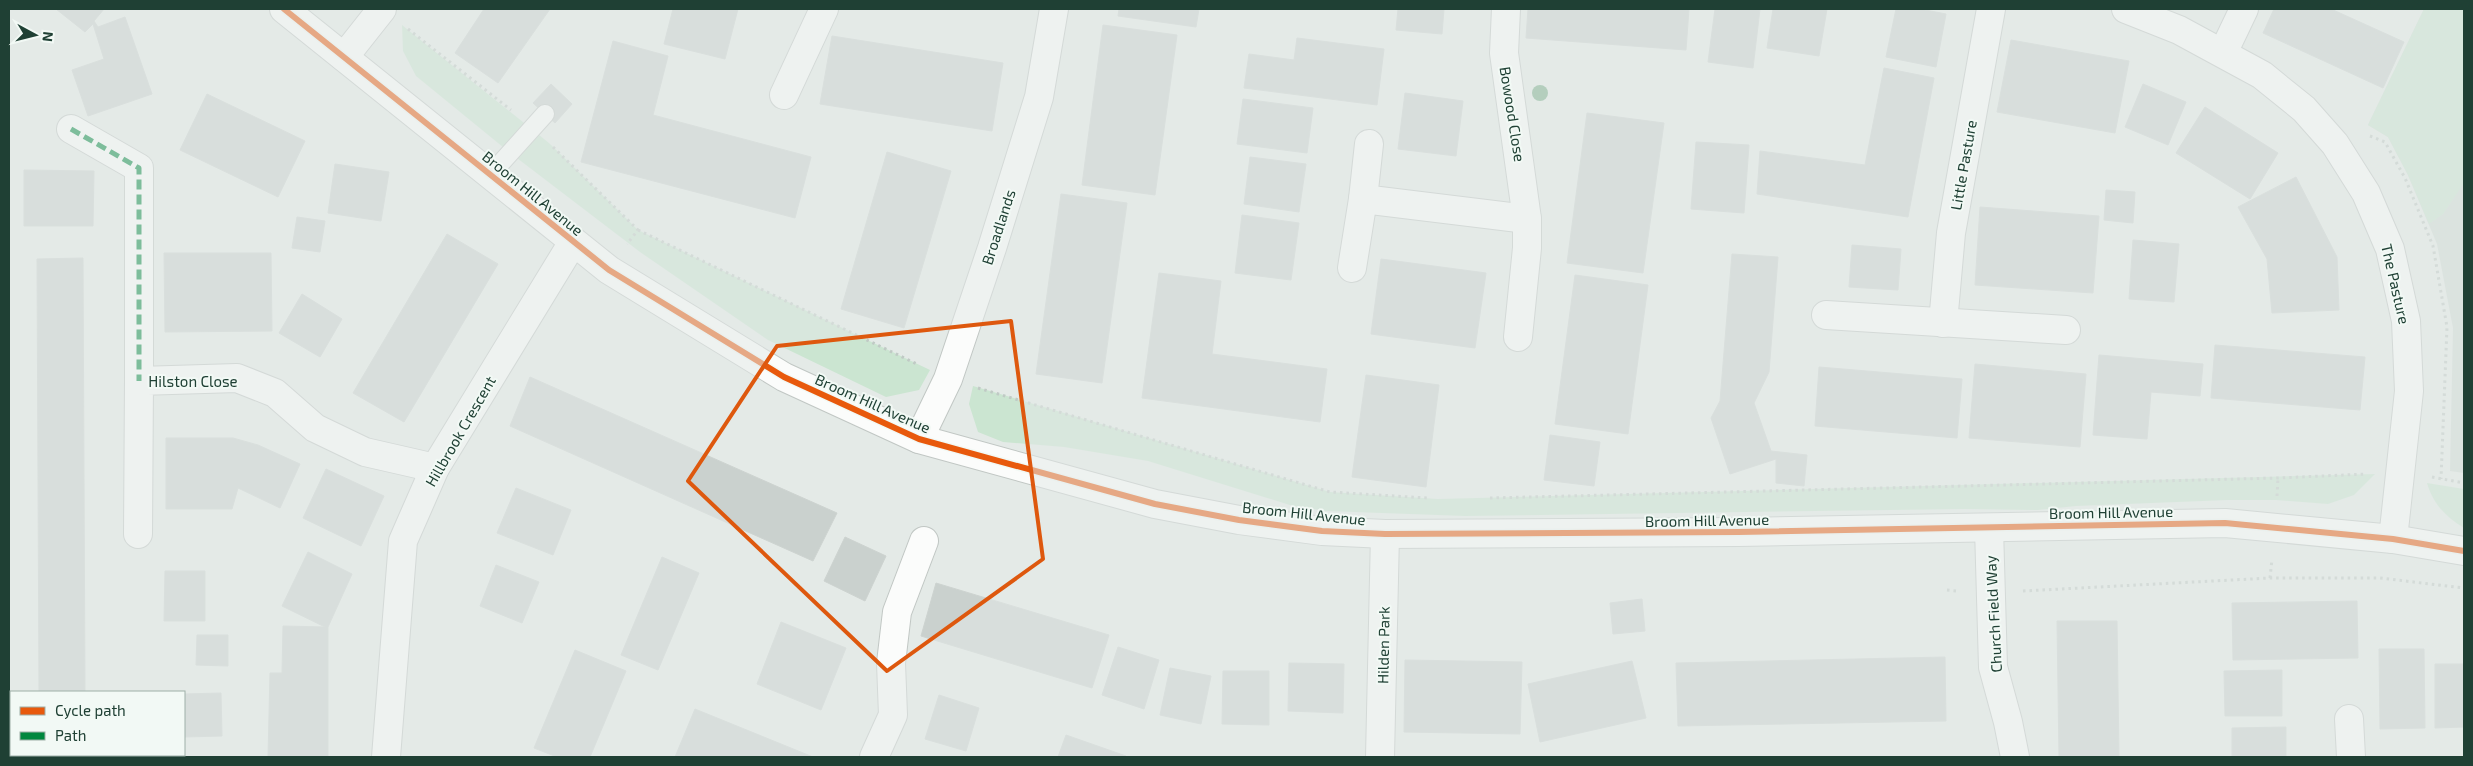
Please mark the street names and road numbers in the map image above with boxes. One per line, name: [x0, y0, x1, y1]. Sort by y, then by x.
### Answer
street label: Bowood Close: [1497, 65, 1529, 163]
street label: Little Pasture: [1946, 118, 1980, 212]
street label: Broom Hill Avenue: [479, 147, 587, 239]
street label: Broadlands: [977, 187, 1019, 267]
street label: The Pasture: [2378, 242, 2414, 326]
street label: Broom Hill Avenue: [813, 370, 933, 436]
street label: Hilston Close: [148, 372, 238, 390]
street label: Hillbrook Crescent: [421, 372, 499, 489]
street label: Broom Hill Avenue: [1241, 498, 1367, 528]
street label: Broom Hill Avenue: [2049, 502, 2173, 522]
street label: Broom Hill Avenue: [1645, 510, 1769, 530]
street label: Church Field Way: [1981, 555, 2005, 673]
street label: Hilden Park: [1373, 606, 1393, 684]

